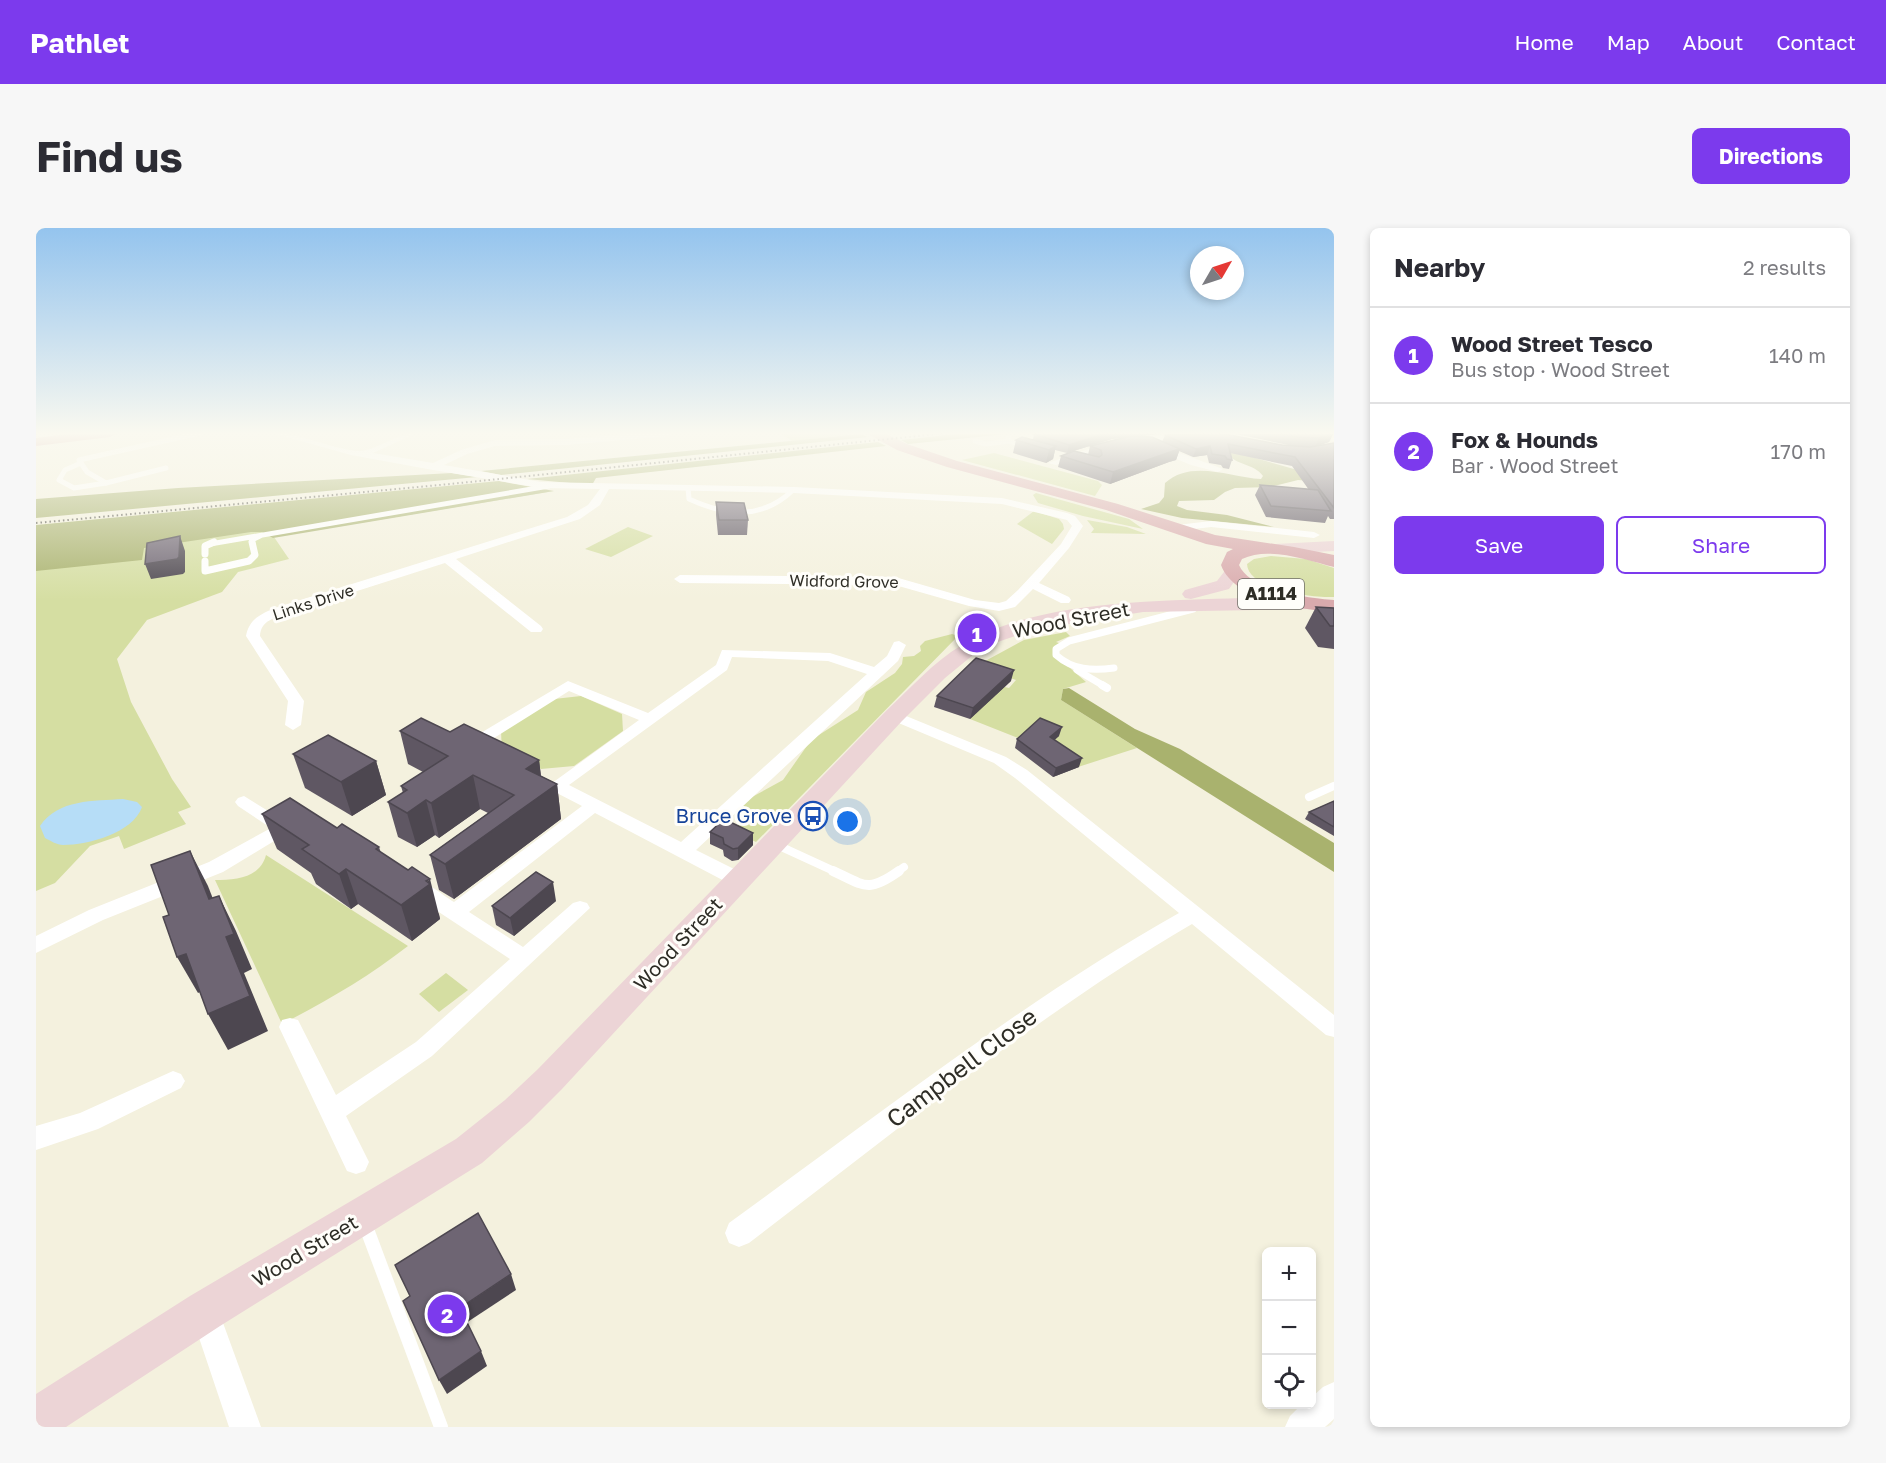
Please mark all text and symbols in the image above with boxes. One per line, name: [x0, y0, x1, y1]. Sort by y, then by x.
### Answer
text: Pathlet: [30, 26, 130, 59]
text: Home: [1514, 29, 1574, 55]
text: Map: [1607, 29, 1650, 55]
text: About: [1683, 29, 1743, 55]
text: Contact: [1776, 29, 1856, 55]
button: Directions: [1692, 128, 1850, 184]
text: Find us: [36, 131, 183, 181]
north arrow: [1190, 246, 1244, 300]
text: Nearby: [1394, 252, 1485, 283]
text: 2 results: [1743, 255, 1826, 279]
text: Wood Street Tesco: [1451, 330, 1653, 357]
text: 1: [1408, 343, 1419, 367]
text: 140 m: [1769, 343, 1826, 367]
text: Bus stop · Wood Street: [1451, 357, 1670, 381]
text: Fox & Hounds: [1451, 426, 1598, 453]
text: 2: [1407, 439, 1420, 463]
text: 170 m: [1771, 439, 1826, 463]
text: Bar · Wood Street: [1451, 453, 1618, 477]
button: Save: [1394, 516, 1604, 574]
button: Share: [1616, 516, 1826, 574]
street label: Widford Grove: [789, 570, 899, 592]
street label: Links Drive: [270, 579, 356, 625]
road number: A1114: [1238, 579, 1304, 609]
street label: Wood Street: [1010, 596, 1131, 642]
pin: 1: [958, 610, 996, 656]
bus stop icon: Bruce Grove: [797, 800, 829, 832]
place label: Bruce Grove: [676, 803, 792, 827]
your location: [833, 807, 862, 836]
street label: Wood Street: [628, 892, 727, 995]
street label: Campbell Close: [880, 1001, 1042, 1133]
street label: Wood Street: [247, 1209, 362, 1291]
map controls: [1262, 1247, 1316, 1409]
button: +: [1262, 1247, 1316, 1301]
pin: 2: [428, 1292, 466, 1336]
button: −: [1262, 1301, 1316, 1355]
button: locate: [1262, 1355, 1316, 1409]

